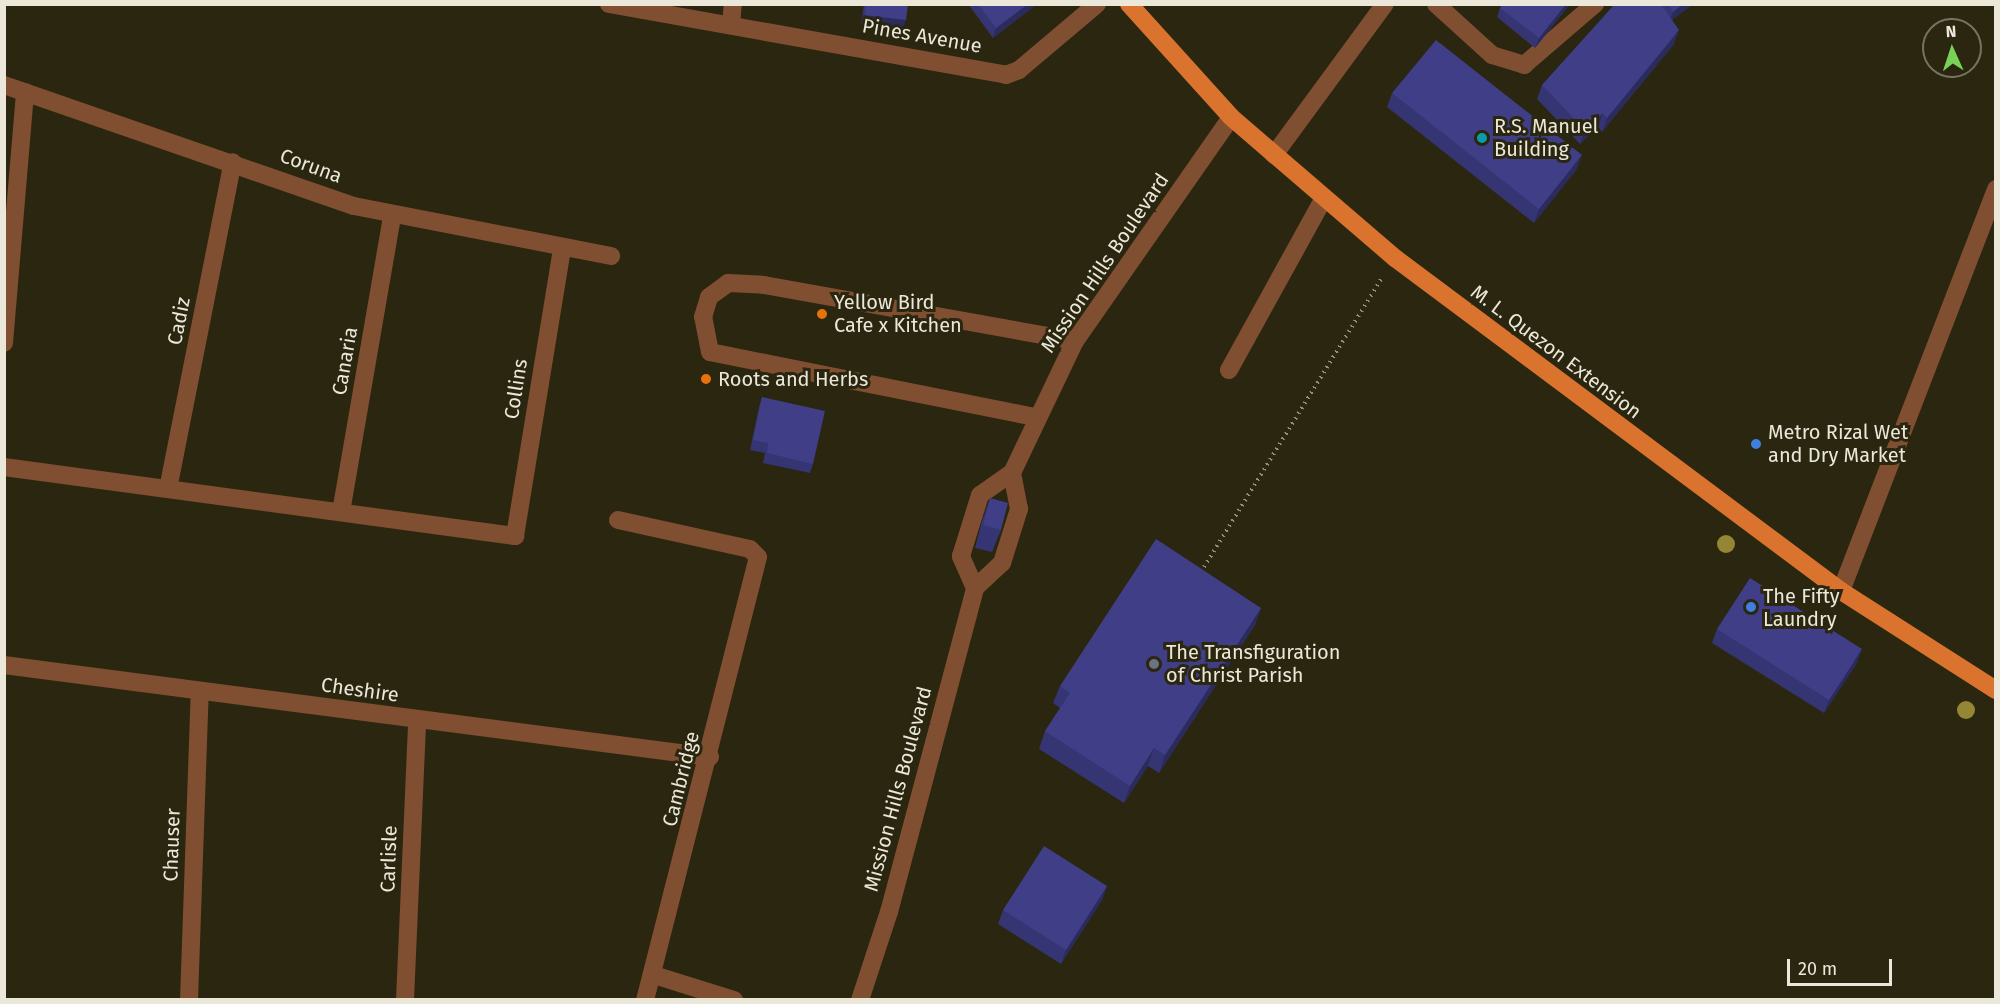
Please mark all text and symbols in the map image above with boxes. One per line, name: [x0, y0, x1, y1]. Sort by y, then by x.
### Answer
street label: Pines Avenue: [860, 14, 984, 58]
north arrow: [1922, 18, 1982, 78]
text: N: [1945, 22, 1957, 41]
place label: R.S. Manuel Building: [1494, 114, 1598, 161]
marker: R.S. Manuel Building: [1475, 131, 1489, 145]
street label: Coruna: [277, 144, 345, 188]
street label: Mission Hills Boulevard: [1036, 169, 1174, 357]
street label: M. L. Quezon Extension: [1466, 280, 1646, 424]
place label: Yellow Bird Cafe x Kitchen: [834, 290, 962, 337]
street label: Cadiz: [163, 295, 195, 347]
marker: Yellow Bird Cafe x Kitchen: [815, 307, 829, 321]
street label: Canaria: [327, 325, 363, 397]
street label: Collins: [499, 357, 533, 421]
place label: Roots and Herbs: [718, 367, 868, 391]
marker: Roots and Herbs: [699, 372, 713, 386]
place label: Metro Rizal Wet and Dry Market: [1768, 420, 1908, 467]
marker: Metro Rizal Wet and Dry Market: [1749, 437, 1763, 451]
place label: The Fifty Laundry: [1763, 584, 1840, 631]
marker: The Fifty Laundry: [1744, 600, 1758, 614]
place label: The Transfiguration of Christ Parish: [1166, 640, 1340, 687]
marker: The Transfiguration of Christ Parish: [1147, 657, 1161, 671]
street label: Cheshire: [320, 673, 400, 707]
street label: Mission Hills Boulevard: [859, 684, 937, 894]
street label: Cambridge: [658, 729, 704, 829]
street label: Chauser: [159, 808, 185, 882]
street label: Carlisle: [376, 825, 402, 893]
scale bar: [1790, 947, 1895, 985]
text: 20 m: [1798, 958, 1837, 980]

